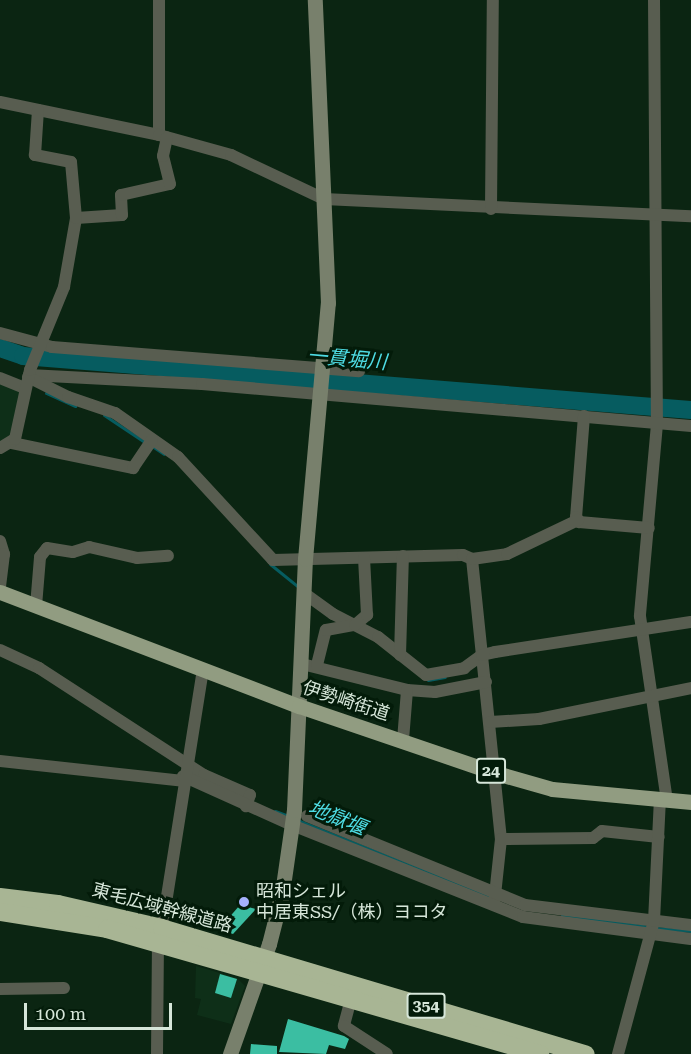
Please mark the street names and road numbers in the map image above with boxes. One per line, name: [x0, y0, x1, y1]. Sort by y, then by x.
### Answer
street label: 伊勢崎街道: [300, 677, 392, 725]
road number: 24: [476, 758, 506, 784]
street label: 東毛広域幹線道路: [90, 879, 234, 937]
road number: 354: [406, 993, 446, 1019]

